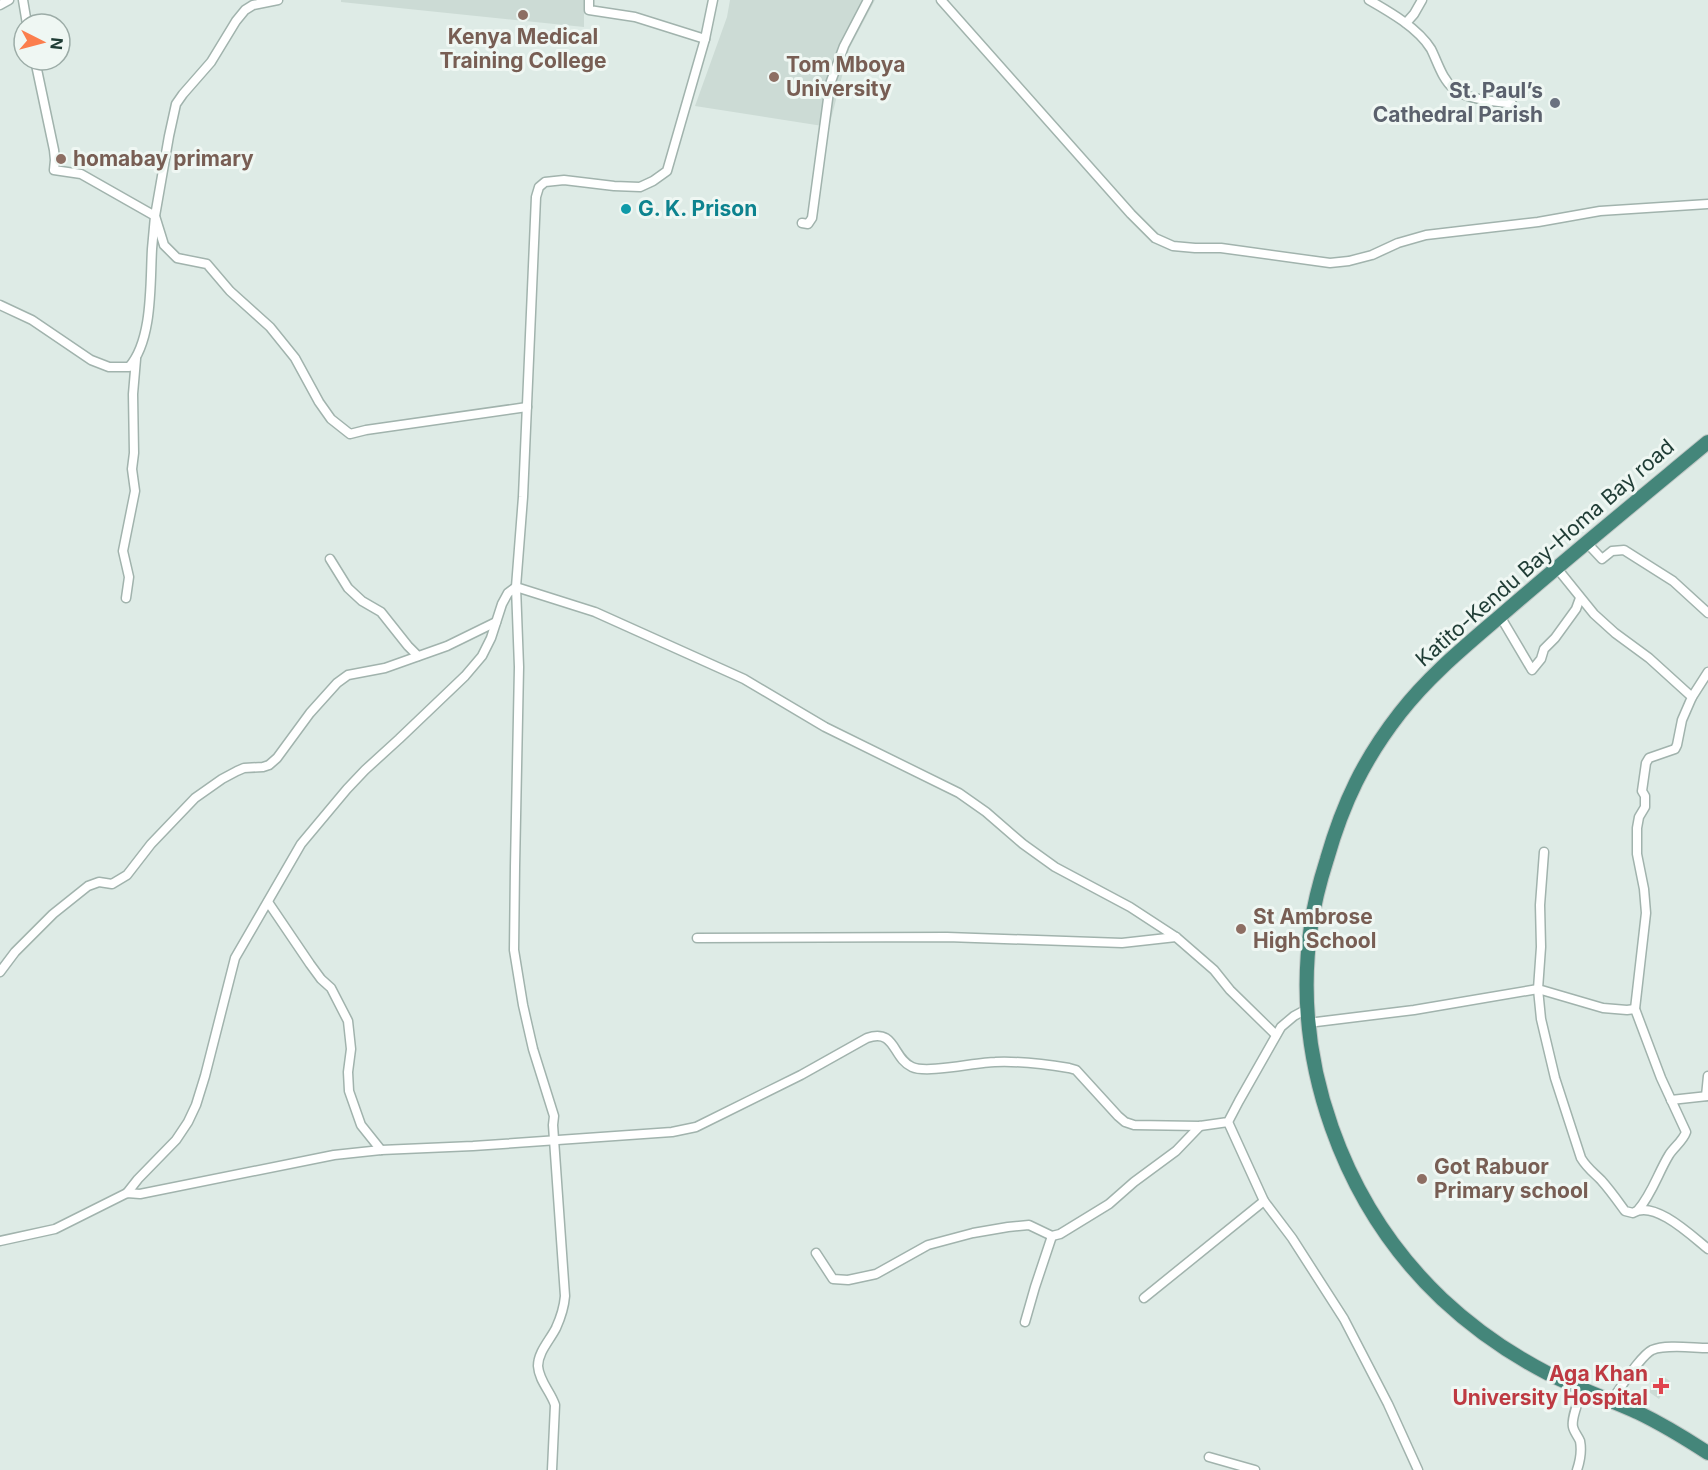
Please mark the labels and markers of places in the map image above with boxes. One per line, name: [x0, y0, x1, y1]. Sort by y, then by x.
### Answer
marker: Kenya Medical Training College: [516, 8, 530, 22]
place label: Kenya Medical Training College: [439, 24, 607, 73]
place label: Tom Mboya University: [786, 52, 905, 101]
marker: Tom Mboya University: [767, 70, 781, 84]
place label: St. Paul’s Cathedral Parish: [1373, 78, 1543, 127]
marker: St. Paul’s Cathedral Parish: [1548, 96, 1562, 110]
place label: homabay primary: [73, 146, 254, 171]
marker: homabay primary: [54, 152, 68, 166]
place label: G. K. Prison: [638, 196, 757, 221]
marker: G. K. Prison: [619, 202, 633, 216]
place label: St Ambrose High School: [1253, 904, 1376, 953]
marker: St Ambrose High School: [1234, 922, 1248, 936]
place label: Got Rabuor Primary school: [1434, 1154, 1589, 1203]
marker: Got Rabuor Primary school: [1415, 1172, 1429, 1186]
place label: Aga Khan University Hospital: [1452, 1361, 1648, 1410]
marker: Aga Khan University Hospital: [1652, 1377, 1670, 1395]

